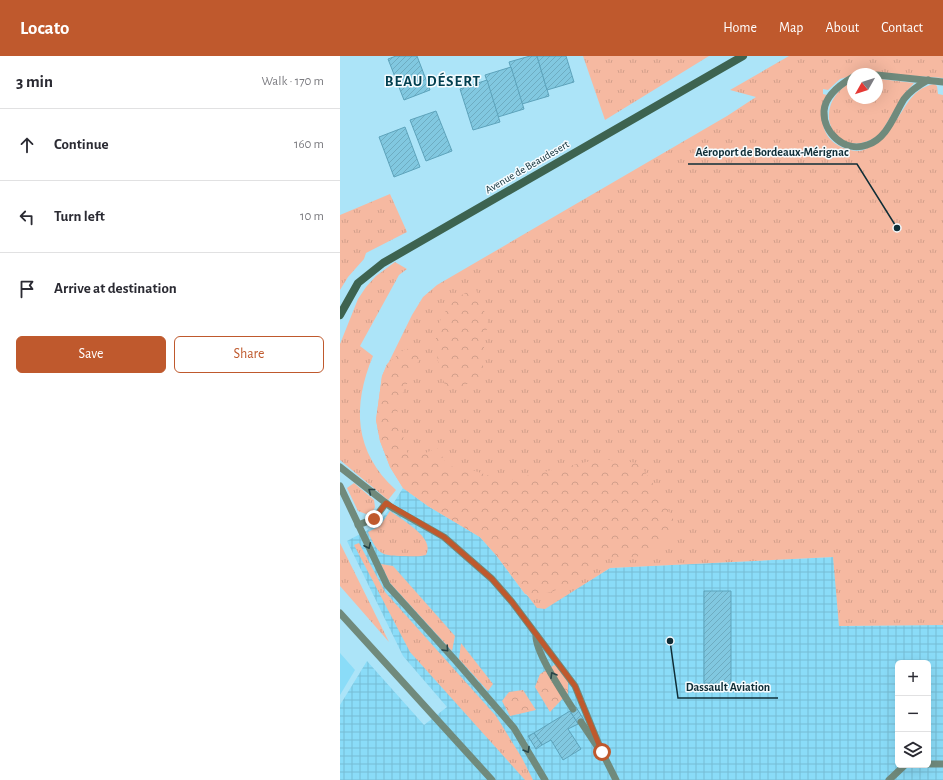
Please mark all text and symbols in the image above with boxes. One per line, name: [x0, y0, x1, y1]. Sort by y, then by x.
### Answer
text: Locato: [20, 19, 69, 38]
text: Home: [723, 21, 757, 35]
text: Map: [779, 21, 803, 35]
text: About: [825, 21, 859, 35]
text: Contact: [881, 21, 923, 35]
north arrow: [847, 68, 883, 104]
district label: BEAU DÉSERT: [385, 72, 481, 89]
text: 3 min: [16, 73, 53, 90]
text: Walk · 170 m: [261, 75, 324, 88]
icon: ahead: [16, 134, 38, 156]
text: Continue: [54, 137, 109, 152]
text: 160 m: [294, 138, 324, 151]
street label: Avenue de Beaudesert: [483, 138, 571, 196]
callout: Aéroport de Bordeaux-Mérignac: [688, 140, 857, 164]
text: Aéroport de Bordeaux-Mérignac: [695, 146, 849, 158]
icon: left: [16, 206, 38, 228]
text: Turn left: [54, 209, 105, 224]
text: 10 m: [300, 210, 324, 223]
icon: arrive: [16, 278, 38, 300]
text: Arrive at destination: [54, 281, 177, 296]
button: Save: [16, 336, 166, 373]
button: Share: [174, 336, 324, 373]
one-way arrow: [368, 488, 375, 495]
route end: [365, 510, 383, 528]
one-way arrow: [363, 542, 371, 550]
one-way arrow: [441, 644, 448, 652]
map controls: [895, 660, 931, 768]
button: +: [895, 660, 931, 696]
one-way arrow: [551, 672, 558, 680]
callout: Dassault Aviation: [678, 674, 778, 698]
text: Dassault Aviation: [686, 681, 770, 693]
button: −: [895, 696, 931, 732]
button: layers: [895, 732, 931, 768]
route start: [593, 743, 611, 761]
one-way arrow: [523, 746, 530, 753]

